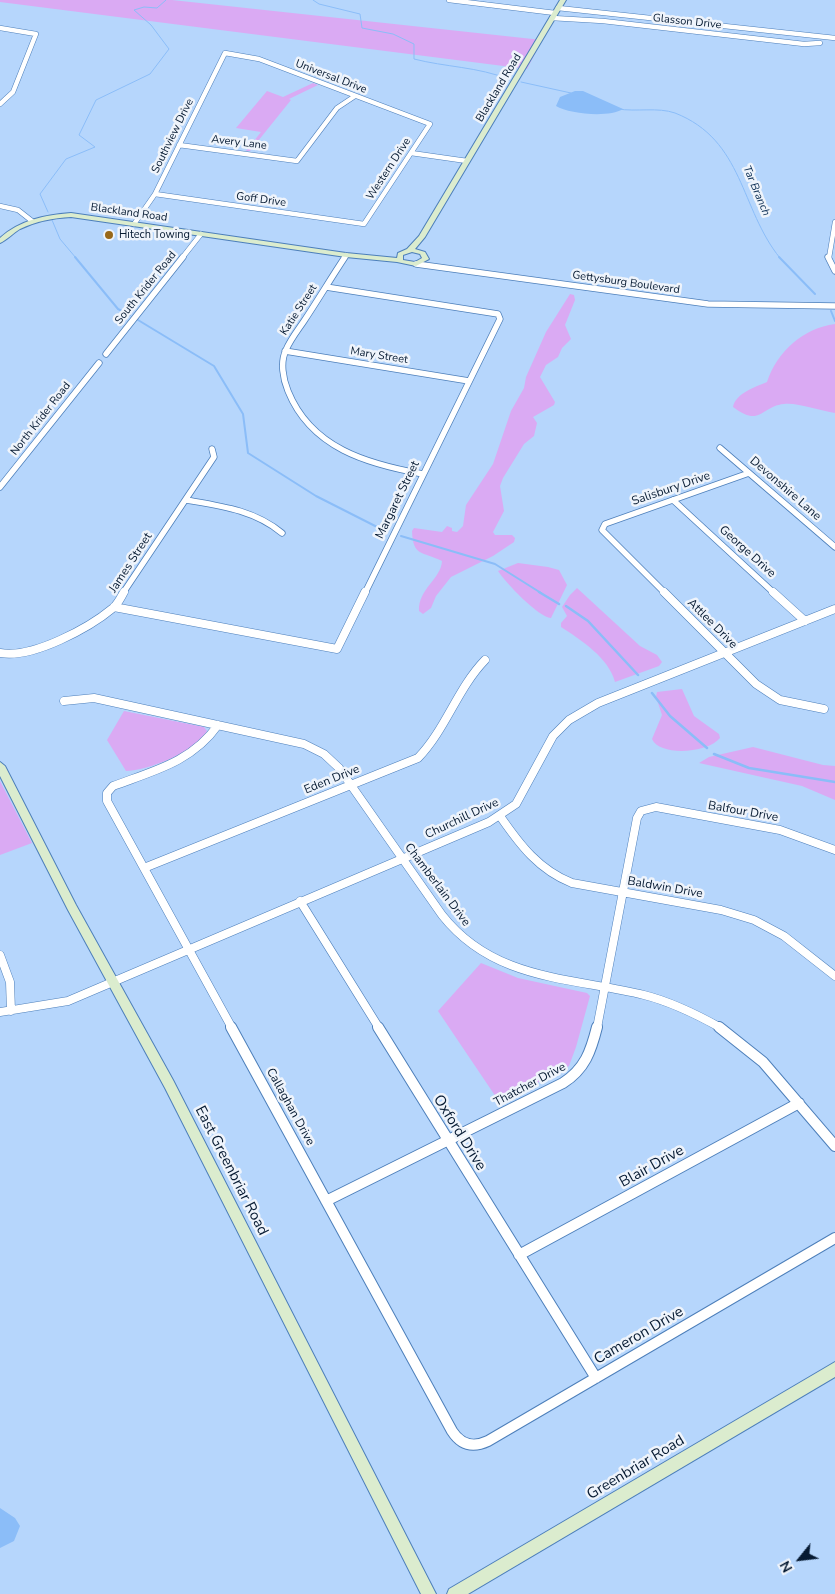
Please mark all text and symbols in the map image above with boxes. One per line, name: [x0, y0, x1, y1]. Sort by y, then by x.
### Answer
street label: Glasson Drive: [652, 12, 722, 32]
street label: Blackland Road: [473, 51, 525, 125]
street label: Universal Drive: [293, 57, 369, 97]
street label: Southview Drive: [149, 97, 197, 175]
street label: Avery Lane: [210, 133, 268, 153]
street label: Western Drive: [364, 136, 414, 202]
water label: Tar Branch: [740, 164, 772, 218]
street label: Goff Drive: [235, 190, 287, 210]
street label: Blackland Road: [90, 201, 168, 225]
place label: Hitech Towing: [119, 228, 190, 242]
marker: Hitech Towing: [103, 229, 115, 241]
street label: South Krider Road: [113, 249, 179, 327]
street label: Gettysburg Boulevard: [571, 269, 681, 297]
street label: Katie Street: [278, 282, 320, 338]
street label: Mary Street: [349, 345, 409, 367]
street label: North Krider Road: [8, 380, 74, 458]
street label: Devonshire Lane: [746, 454, 824, 524]
street label: Margaret Street: [373, 459, 423, 541]
street label: Salisbury Drive: [630, 469, 712, 509]
street label: George Drive: [716, 523, 778, 581]
street label: James Street: [106, 530, 156, 596]
street label: Attlee Drive: [684, 596, 740, 652]
street label: Eden Drive: [302, 762, 362, 798]
street label: Churchill Drive: [423, 796, 501, 842]
street label: Balfour Drive: [707, 799, 779, 825]
street label: Chamberlain Drive: [401, 841, 473, 929]
street label: Baldwin Drive: [626, 874, 704, 902]
street label: Thatcher Drive: [492, 1060, 568, 1110]
street label: Callaghan Drive: [263, 1066, 317, 1148]
street label: Oxford Drive: [429, 1092, 489, 1174]
street label: East Greenbriar Road: [190, 1103, 272, 1239]
street label: Blair Drive: [617, 1142, 687, 1192]
street label: Cameron Drive: [591, 1303, 687, 1369]
street label: Greenbriar Road: [584, 1432, 688, 1504]
north arrow: [775, 1534, 825, 1584]
text: N: [776, 1557, 797, 1576]

